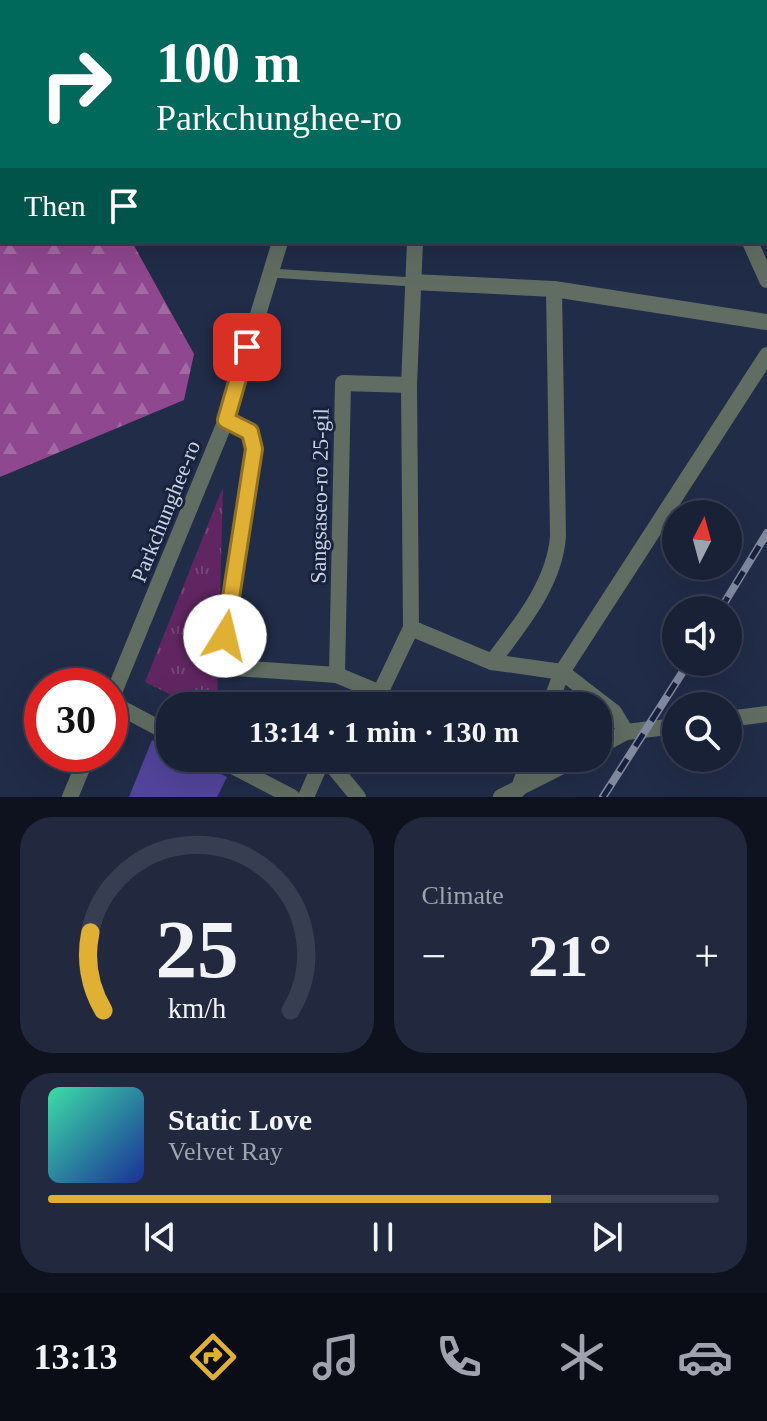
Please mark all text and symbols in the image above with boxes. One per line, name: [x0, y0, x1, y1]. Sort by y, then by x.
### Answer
icon: right: [24, 32, 128, 136]
text: 100 m: [156, 32, 301, 94]
text: Parkchunghee-ro: [156, 98, 402, 138]
icon: arrive: [102, 184, 146, 228]
text: Then: [24, 189, 86, 222]
pin: [213, 313, 281, 381]
icon: arrive: [225, 325, 269, 369]
street label: Sangsaseo-ro 25-gil: [305, 408, 334, 584]
street label: Parkchunghee-ro: [126, 437, 205, 586]
north arrow: [662, 500, 742, 580]
map controls: [662, 500, 742, 772]
position arrow: [183, 594, 267, 678]
button: sound: [662, 596, 742, 676]
speed limit sign: 30: [24, 668, 128, 772]
button: search: [662, 692, 742, 772]
text: 13:14 · 1 min · 130 m: [249, 715, 519, 748]
text: Climate: [422, 881, 504, 910]
text: 25: [155, 903, 238, 995]
text: 21°: [528, 923, 612, 989]
text: −: [422, 932, 446, 981]
text: +: [694, 932, 719, 981]
text: km/h: [167, 993, 226, 1024]
text: Static Love: [168, 1103, 312, 1136]
text: Velvet Ray: [168, 1137, 283, 1166]
icon: previous: [138, 1215, 182, 1259]
icon: pause: [361, 1215, 405, 1259]
icon: next: [585, 1215, 629, 1259]
icon: directions: [185, 1329, 241, 1385]
icon: music: [308, 1329, 364, 1385]
icon: phone: [431, 1329, 487, 1385]
icon: climate: [554, 1329, 610, 1385]
icon: car: [677, 1329, 733, 1385]
text: 13:13: [34, 1337, 118, 1377]

